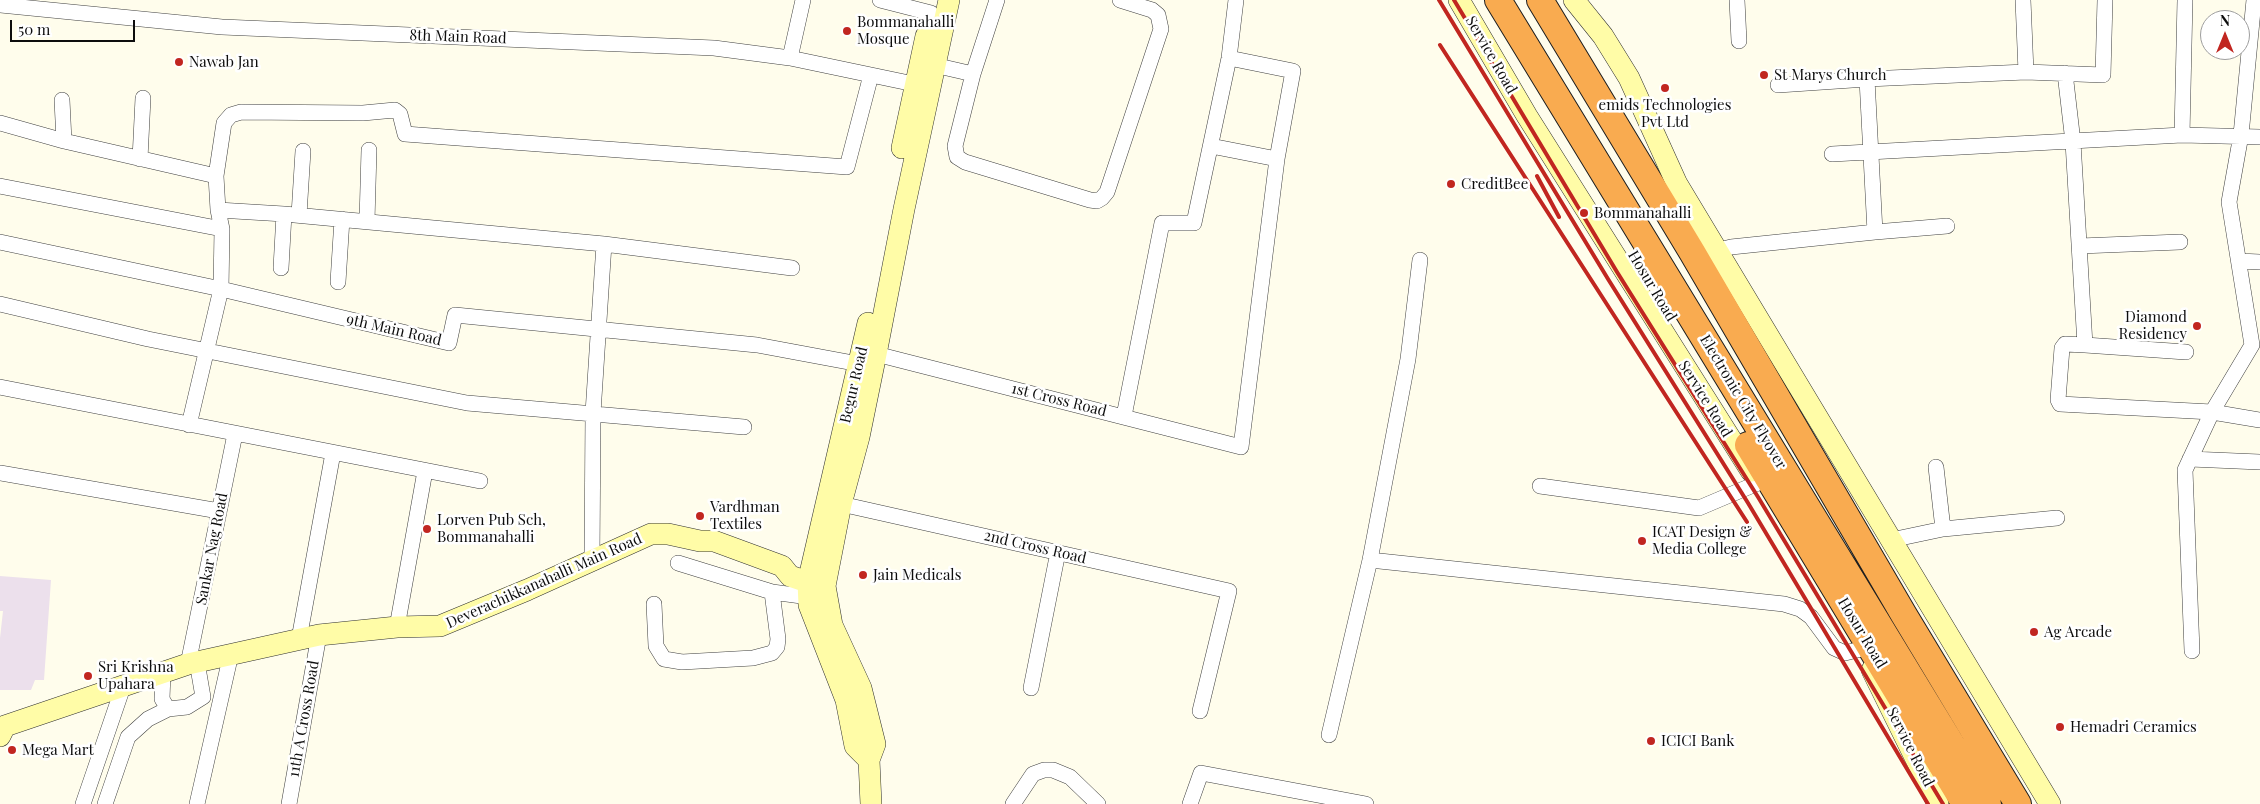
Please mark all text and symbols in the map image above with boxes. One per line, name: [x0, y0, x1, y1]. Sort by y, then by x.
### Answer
scale bar: [12, 10, 138, 42]
north arrow: [2200, 10, 2250, 60]
text: N: [2220, 11, 2230, 30]
place label: Bommanahalli Mosque: [857, 13, 954, 48]
street label: Service Road: [1461, 13, 1521, 97]
text: 50 m: [18, 19, 50, 39]
marker: Bommanahalli Mosque: [841, 25, 853, 37]
street label: 8th Main Road: [409, 26, 507, 48]
place label: Nawab Jan: [189, 53, 259, 71]
marker: Nawab Jan: [173, 56, 185, 68]
place label: St Marys Church: [1774, 66, 1887, 84]
marker: St Marys Church: [1758, 69, 1770, 81]
marker: emids Technologies Pvt Ltd: [1659, 82, 1671, 94]
place label: emids Technologies Pvt Ltd: [1599, 96, 1731, 131]
place label: CreditBee: [1461, 175, 1528, 193]
marker: CreditBee: [1445, 178, 1457, 190]
place label: Bommanahalli: [1594, 204, 1691, 222]
marker: Bommanahalli: [1578, 207, 1590, 219]
street label: Hosur Road: [1624, 247, 1680, 325]
place label: Diamond Residency: [2118, 308, 2187, 343]
street label: 9th Main Road: [345, 310, 443, 350]
marker: Diamond Residency: [2191, 320, 2203, 332]
street label: Electronic City Flyover: [1696, 332, 1790, 472]
street label: Begur Road: [836, 345, 872, 425]
street label: Service Road: [1674, 357, 1736, 441]
street label: 1st Cross Road: [1010, 379, 1108, 421]
street label: Sankar Nag Road: [192, 491, 232, 607]
place label: Vardhman Textiles: [710, 498, 780, 533]
marker: Vardhman Textiles: [694, 510, 706, 522]
place label: Lorven Pub Sch, Bommanahalli: [437, 511, 546, 546]
marker: Lorven Pub Sch, Bommanahalli: [421, 523, 433, 535]
place label: ICAT Design & Media College: [1652, 523, 1752, 558]
street label: 2nd Cross Road: [982, 526, 1088, 568]
street label: Deverachikkanahalli Main Road: [443, 530, 645, 632]
marker: ICAT Design & Media College: [1636, 535, 1648, 547]
place label: Jain Medicals: [873, 566, 961, 584]
marker: Jain Medicals: [857, 569, 869, 581]
street label: Hosur Road: [1834, 594, 1890, 672]
place label: Ag Arcade: [2044, 623, 2112, 641]
marker: Ag Arcade: [2028, 626, 2040, 638]
place label: Sri Krishna Upahara: [98, 658, 174, 693]
street label: 11th A Cross Road: [285, 659, 323, 779]
marker: Sri Krishna Upahara: [82, 670, 94, 682]
street label: Service Road: [1882, 704, 1938, 790]
place label: Hemadri Ceramics: [2070, 718, 2197, 736]
marker: Hemadri Ceramics: [2054, 721, 2066, 733]
place label: ICICI Bank: [1661, 732, 1734, 750]
marker: ICICI Bank: [1645, 735, 1657, 747]
place label: Mega Mart: [22, 741, 94, 759]
marker: Mega Mart: [6, 744, 18, 756]

